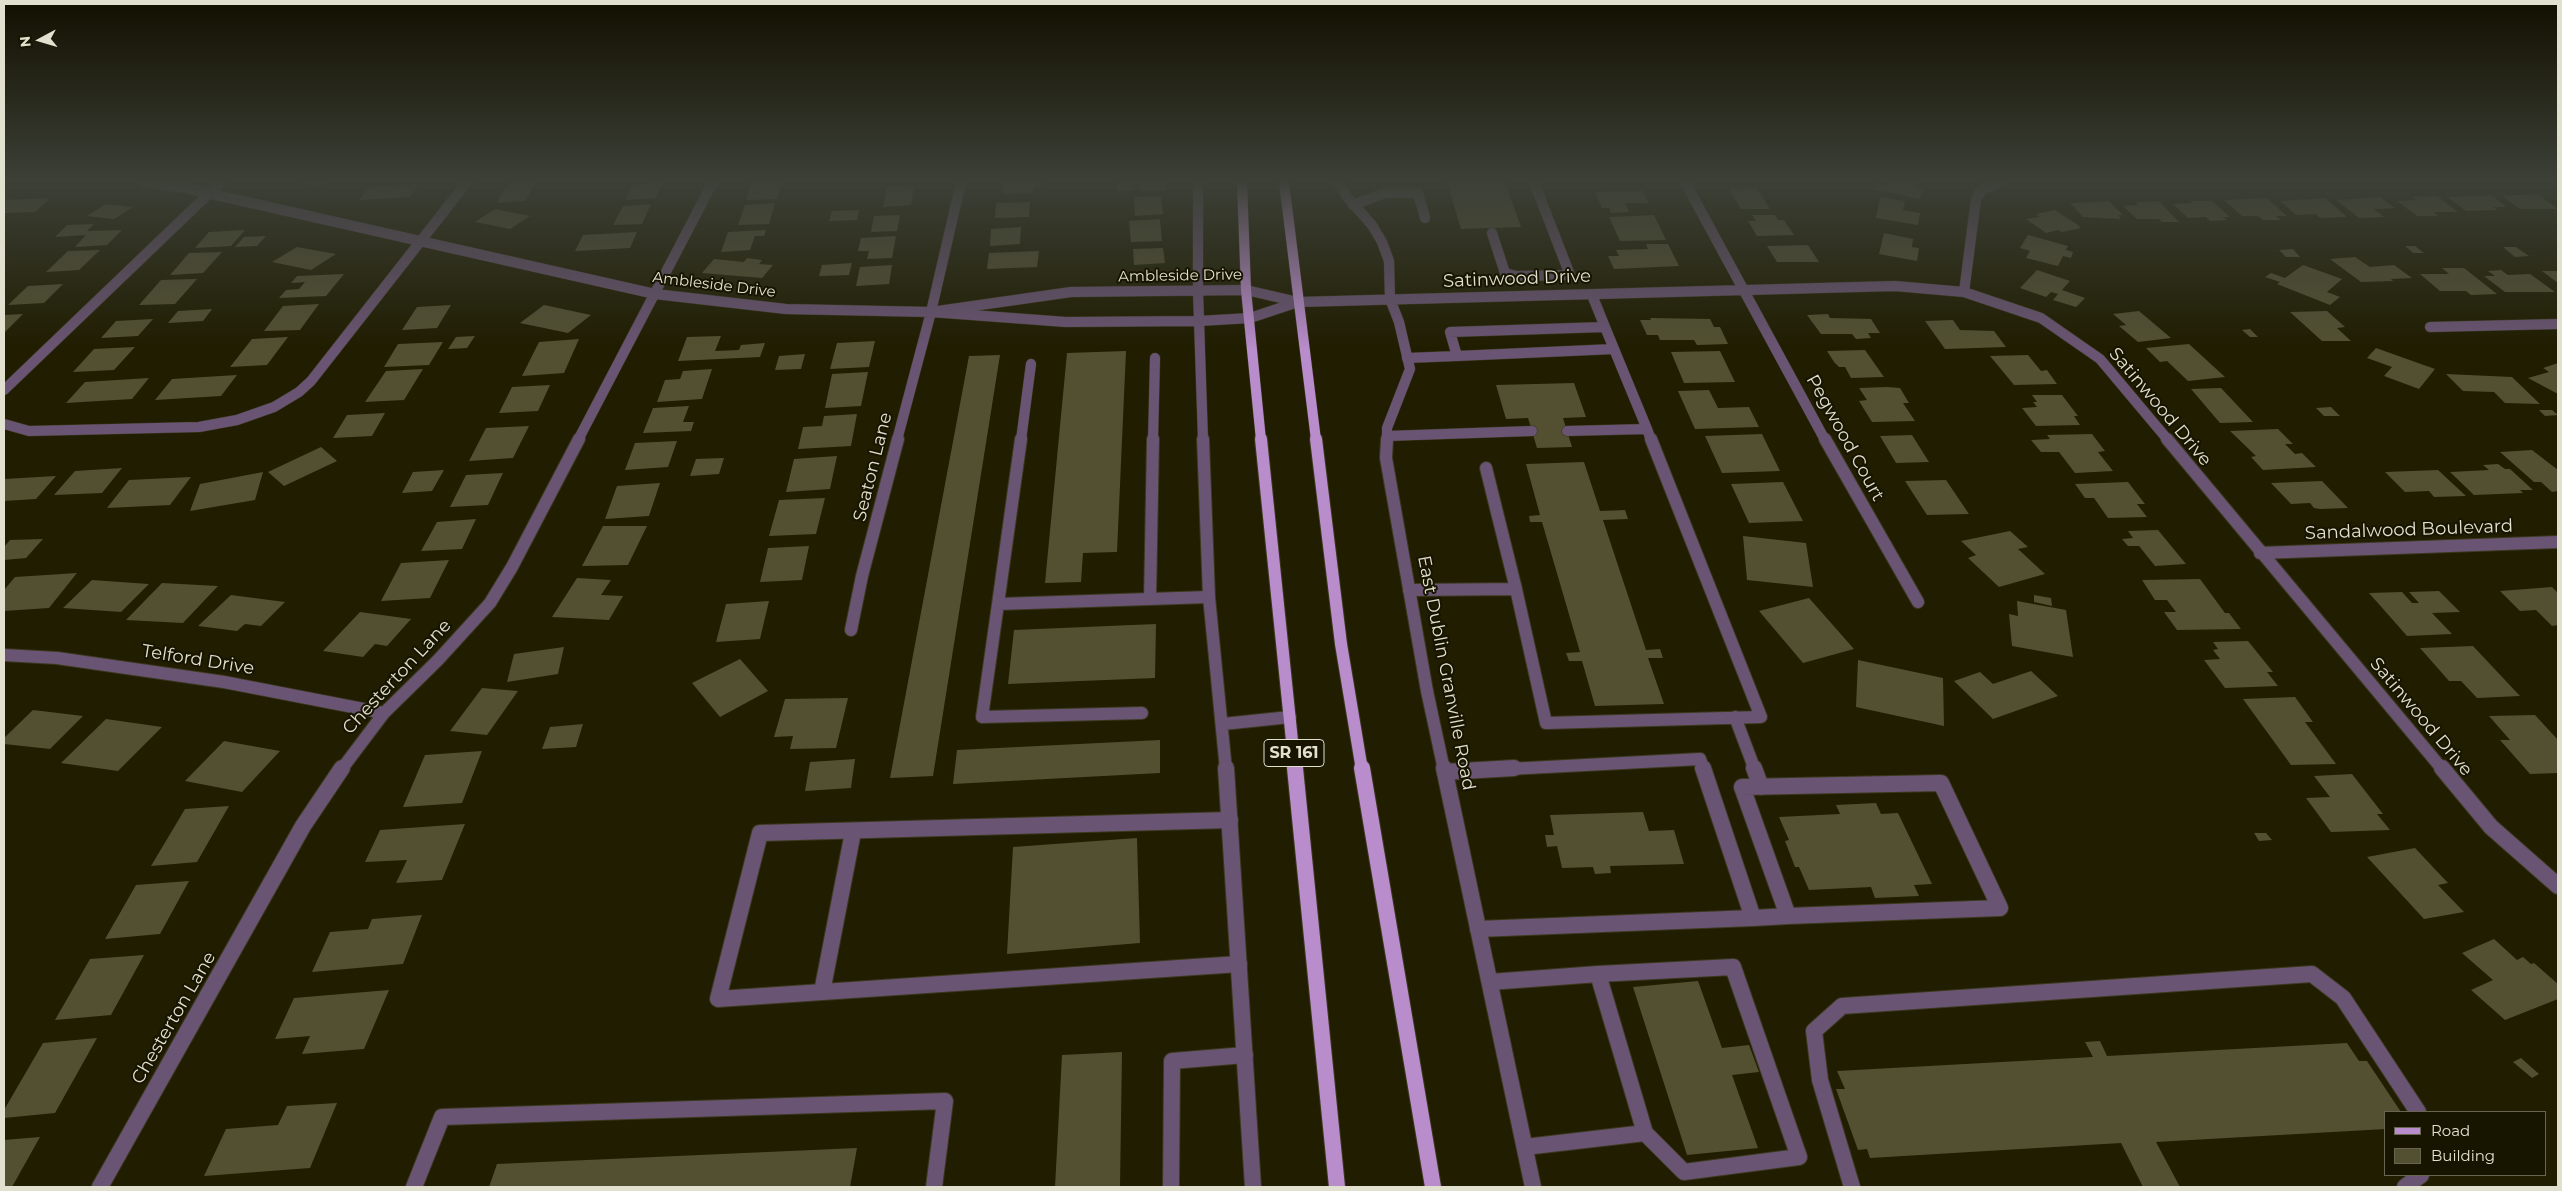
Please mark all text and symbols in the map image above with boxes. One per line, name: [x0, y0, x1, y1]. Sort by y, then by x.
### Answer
north arrow: [15, 15, 65, 65]
text: N: [16, 35, 35, 48]
street label: Ambleside Drive: [1118, 266, 1242, 286]
street label: Satinwood Drive: [1443, 266, 1591, 292]
street label: Ambleside Drive: [651, 269, 777, 301]
street label: Satinwood Drive: [2104, 343, 2216, 471]
street label: Pegwood Court: [1801, 371, 1889, 505]
street label: Seaton Lane: [849, 410, 897, 524]
street label: Sandalwood Boulevard: [2305, 516, 2513, 544]
street label: East Dublin Granville Road: [1413, 554, 1479, 792]
street label: Chesterton Lane: [338, 615, 456, 739]
street label: Telford Drive: [140, 640, 256, 680]
street label: Satinwood Drive: [2365, 653, 2477, 781]
road number: SR 161: [1264, 740, 1324, 766]
street label: Chesterton Lane: [127, 948, 221, 1088]
legend: [2384, 1111, 2547, 1176]
text: Road: [2431, 1121, 2470, 1140]
text: Building: [2431, 1146, 2495, 1165]

